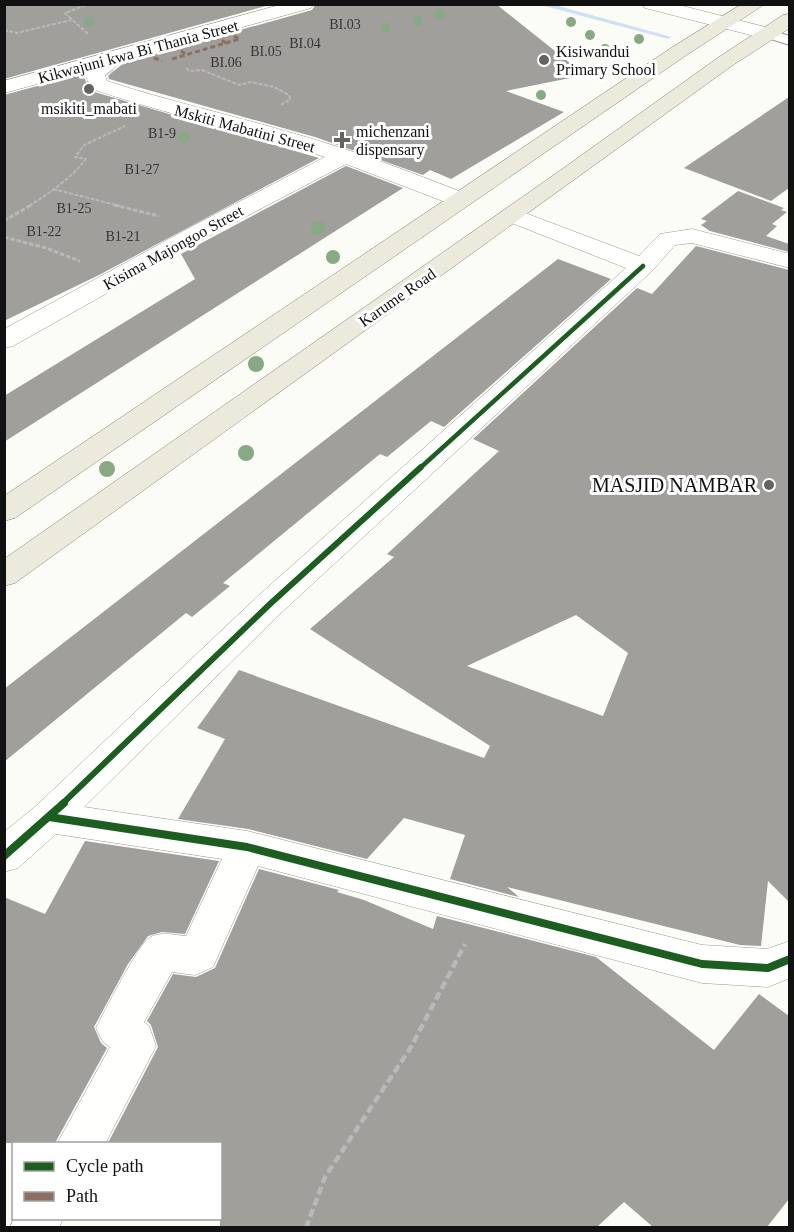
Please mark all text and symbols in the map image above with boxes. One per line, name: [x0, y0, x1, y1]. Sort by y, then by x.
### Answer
street label: Kikwajuni kwa Bi Thania Street: [36, 16, 241, 87]
house number: BI.03: [329, 17, 361, 32]
house number: BI.04: [289, 36, 321, 51]
place label: Kisiwandui Primary School: [556, 43, 657, 79]
house number: BI.05: [250, 44, 282, 59]
marker: Kisiwandui Primary School: [537, 53, 551, 67]
house number: BI.06: [210, 55, 242, 70]
marker: msikiti_mabati: [82, 82, 96, 96]
place label: msikiti_mabati: [41, 100, 138, 117]
street label: Mskiti Mabatini Street: [173, 102, 318, 156]
place label: michenzani dispensary: [356, 123, 430, 159]
house number: B1-9: [148, 126, 176, 141]
marker: michenzani dispensary: [333, 131, 351, 149]
house number: B1-27: [125, 162, 160, 177]
house number: B1-25: [57, 201, 92, 216]
street label: Kisima Majongoo Street: [100, 202, 247, 294]
house number: B1-22: [27, 224, 62, 239]
house number: B1-21: [106, 229, 141, 244]
street label: Karume Road: [356, 265, 439, 330]
place label: MASJID NAMBAR: [592, 474, 758, 496]
marker: MASJID NAMBAR: [762, 478, 776, 492]
legend: [12, 1142, 222, 1220]
text: Cycle path: [66, 1156, 143, 1176]
text: Path: [66, 1186, 98, 1206]

